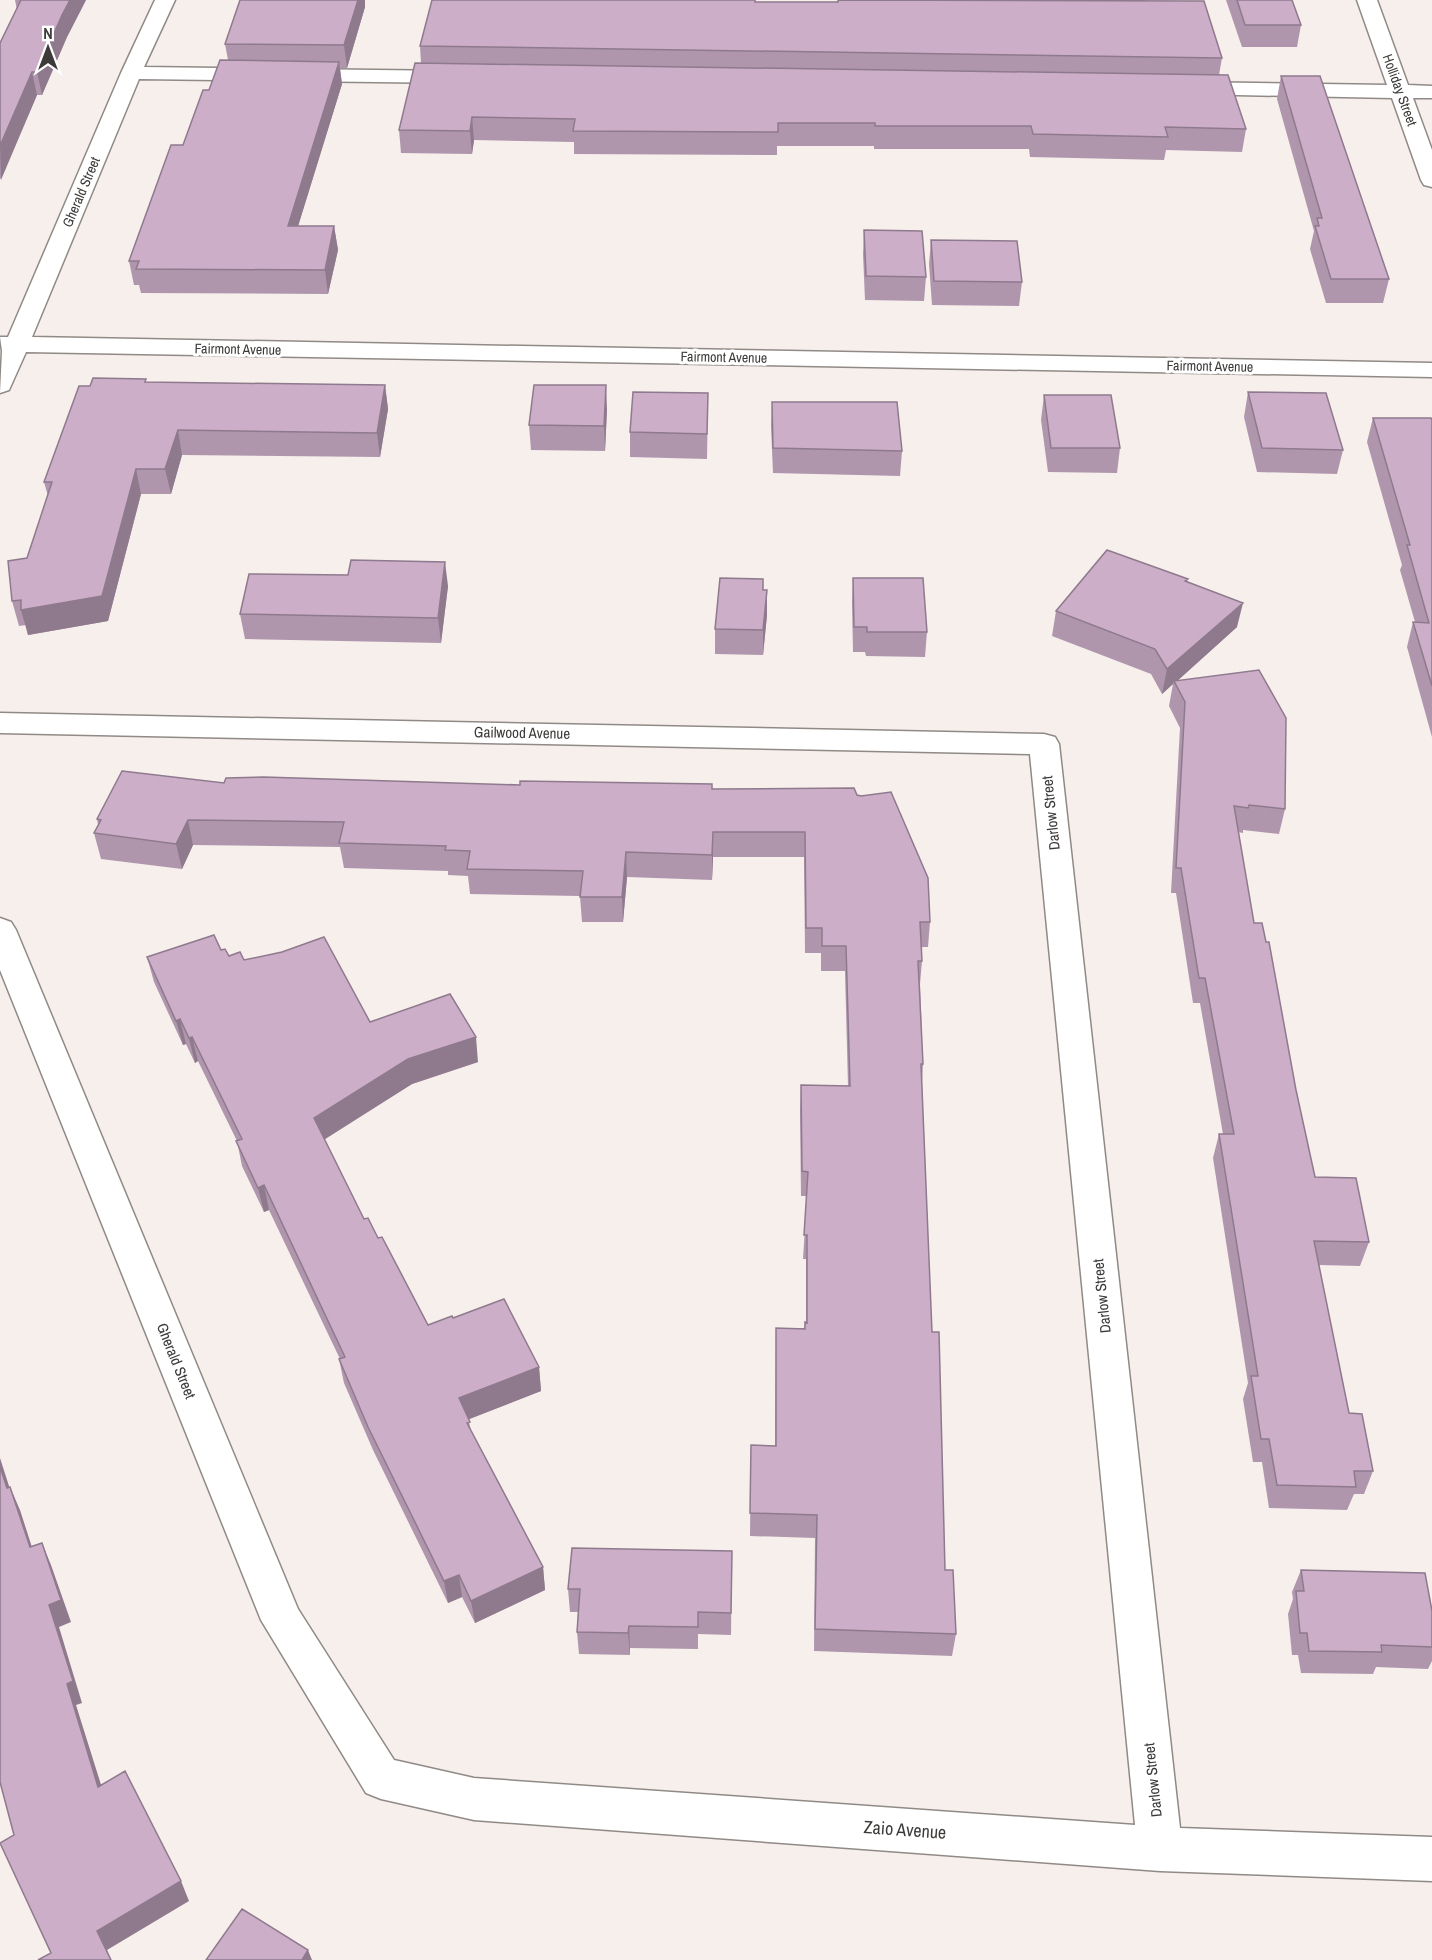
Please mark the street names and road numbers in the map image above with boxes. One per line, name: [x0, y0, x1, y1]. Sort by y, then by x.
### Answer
street label: Holliday Street: [1379, 52, 1421, 128]
street label: Gherald Street: [58, 154, 104, 230]
street label: Fairmont Avenue: [195, 339, 281, 359]
street label: Fairmont Avenue: [681, 347, 767, 367]
street label: Fairmont Avenue: [1167, 356, 1253, 376]
street label: Gailwood Avenue: [474, 721, 570, 744]
street label: Darlow Street: [1036, 774, 1065, 851]
street label: Darlow Street: [1087, 1257, 1116, 1334]
street label: Gherald Street: [152, 1320, 201, 1402]
street label: Darlow Street: [1138, 1741, 1167, 1818]
street label: Zaio Avenue: [863, 1814, 947, 1845]

